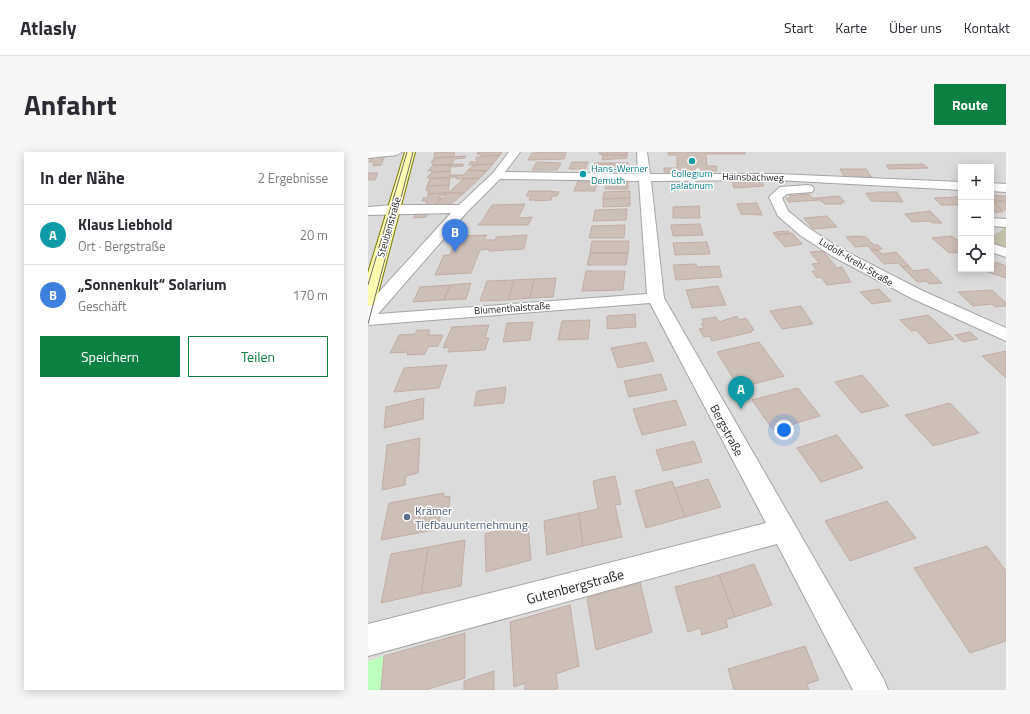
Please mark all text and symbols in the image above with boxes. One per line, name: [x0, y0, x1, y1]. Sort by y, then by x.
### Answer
text: Atlasly: [20, 13, 77, 42]
text: Start: [784, 17, 813, 38]
text: Karte: [835, 17, 867, 38]
text: Über uns: [889, 17, 942, 38]
text: Kontakt: [964, 17, 1010, 38]
text: Anfahrt: [24, 83, 117, 126]
button: Route: [934, 84, 1006, 125]
marker: Collegium palatinum: [687, 156, 697, 166]
place label: Hans-Werner Demuth: [591, 161, 648, 188]
map controls: [958, 164, 994, 272]
button: +: [958, 164, 994, 200]
text: In der Nähe: [40, 165, 125, 191]
place label: Collegium palatinum: [671, 166, 713, 193]
text: 2 Ergebnisse: [258, 168, 328, 188]
marker: Hans-Werner Demuth: [578, 169, 588, 179]
street label: Hainsbachweg: [722, 169, 784, 185]
street label: Steubenstraße: [373, 195, 405, 259]
button: −: [958, 200, 994, 236]
text: Klaus Liebhold: [78, 213, 173, 236]
pin: B: [442, 219, 468, 252]
text: A: [49, 225, 57, 245]
text: 20 m: [300, 225, 328, 245]
street label: Ludolf-Krehl-Straße: [816, 234, 896, 290]
text: Ort · Bergstraße: [78, 236, 166, 256]
button: locate: [958, 236, 994, 272]
text: „Sonnenkult“ Solarium: [78, 273, 227, 296]
text: B: [49, 285, 57, 305]
text: 170 m: [292, 285, 328, 305]
text: Geschäft: [78, 296, 127, 316]
street label: Blumenthalstraße: [473, 298, 551, 318]
button: Speichern: [40, 336, 180, 377]
button: Teilen: [188, 336, 328, 377]
pin: A: [728, 376, 754, 409]
street label: Bergstraße: [705, 401, 749, 459]
your location: [774, 420, 794, 440]
place label: Krämer Tiefbauunternehmung: [415, 501, 528, 534]
marker: Krämer Tiefbauunternehmung: [402, 512, 412, 522]
street label: Gutenbergstraße: [524, 563, 626, 609]

